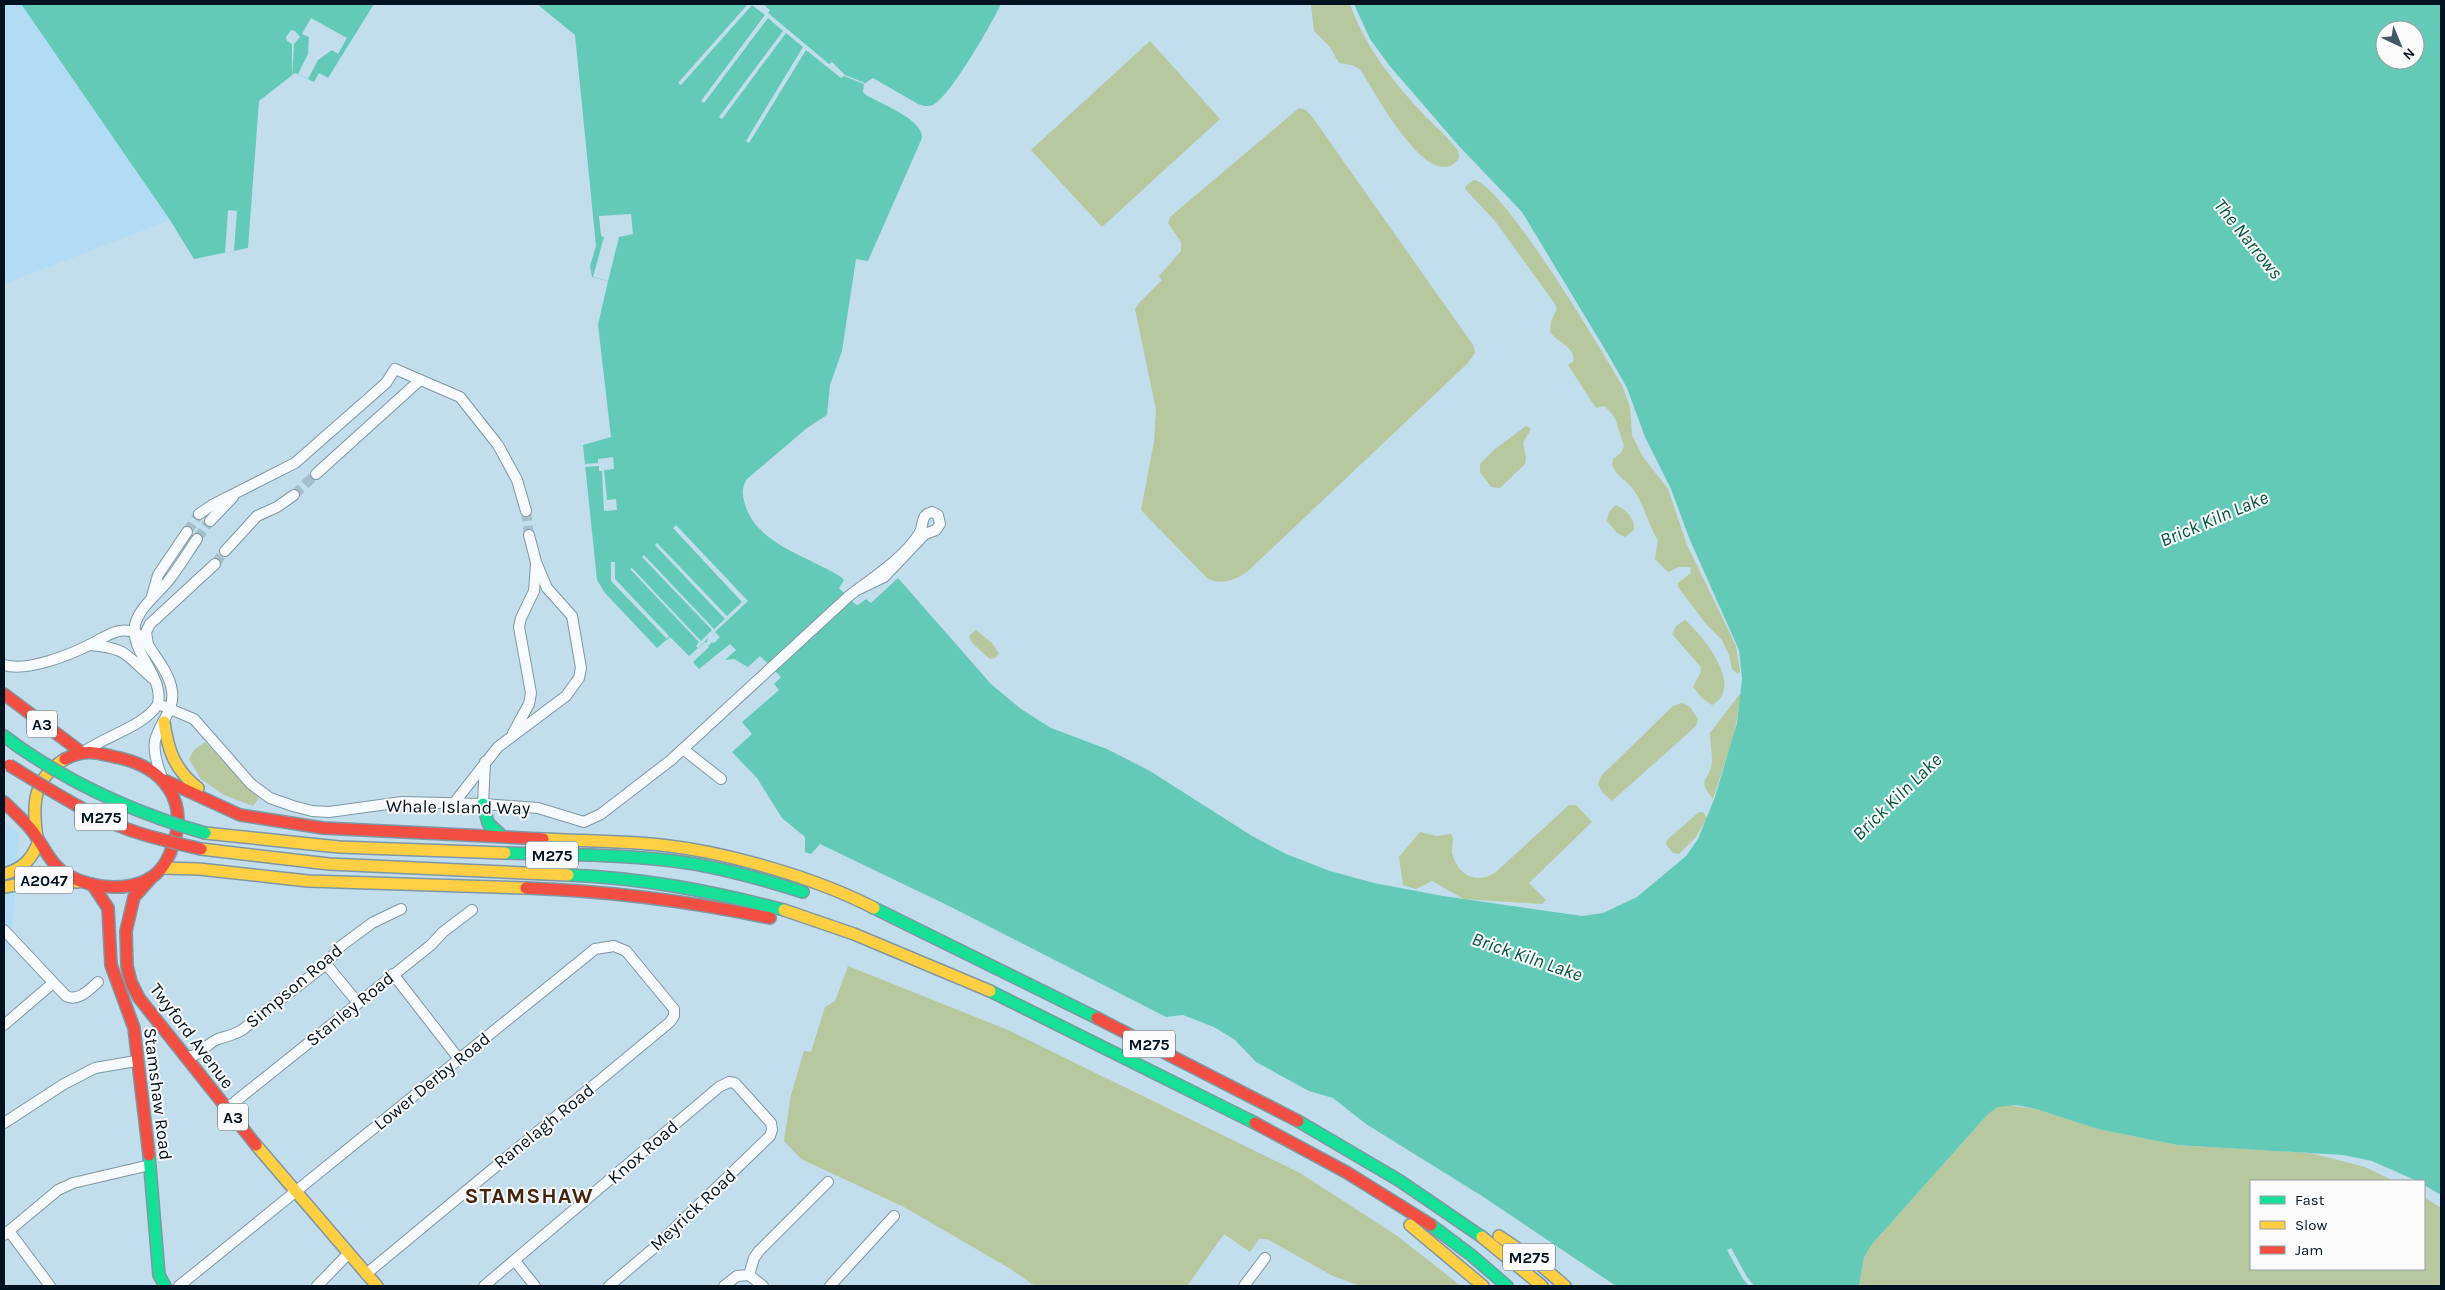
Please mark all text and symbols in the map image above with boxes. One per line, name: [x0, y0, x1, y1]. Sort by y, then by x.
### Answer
north arrow: [2375, 20, 2425, 70]
text: N: [2399, 44, 2418, 64]
water label: The Narrows: [2209, 194, 2287, 284]
water label: Brick Kiln Lake: [2157, 486, 2272, 552]
road number: A3: [27, 711, 57, 738]
water label: Brick Kiln Lake: [1848, 749, 1946, 845]
street label: Whale Island Way: [386, 795, 531, 819]
road number: M275: [75, 804, 127, 830]
road number: M275: [526, 842, 578, 868]
road number: A2047: [15, 866, 73, 894]
water label: Brick Kiln Lake: [1469, 928, 1585, 986]
street label: Simpson Road: [241, 939, 347, 1033]
street label: Stanley Road: [302, 967, 398, 1051]
street label: Twyford Avenue: [145, 979, 239, 1093]
street label: Stamshaw Road: [139, 1026, 177, 1162]
street label: Lower Derby Road: [369, 1027, 495, 1135]
road number: M275: [1123, 1030, 1175, 1058]
street label: Ranelagh Road: [489, 1079, 599, 1173]
road number: A3: [218, 1104, 248, 1130]
street label: Knox Road: [603, 1115, 683, 1189]
street label: Meyrick Road: [645, 1164, 741, 1256]
legend: [2250, 1180, 2425, 1270]
district label: STAMSHAW: [464, 1183, 594, 1209]
text: Fast: [2295, 1191, 2325, 1209]
text: Slow: [2295, 1216, 2327, 1234]
text: Jam: [2295, 1241, 2323, 1259]
road number: M275: [1503, 1244, 1555, 1270]

